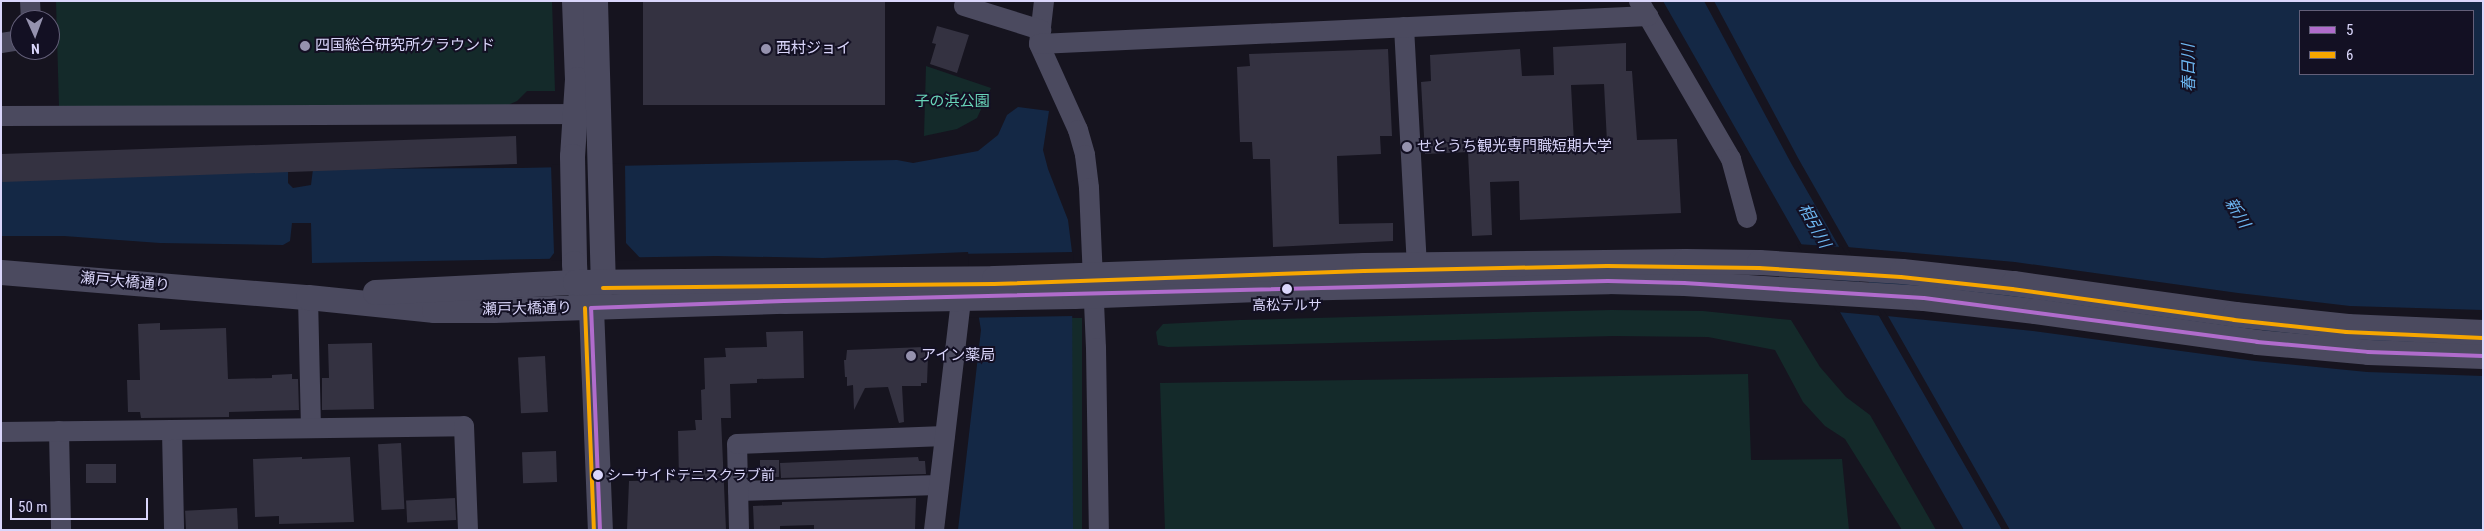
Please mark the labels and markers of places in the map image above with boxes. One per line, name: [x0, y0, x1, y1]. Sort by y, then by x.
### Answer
place label: 四国総合研究所グラウンド: [315, 37, 495, 55]
marker: 四国総合研究所グラウンド: [299, 40, 311, 52]
place label: 西村ジョイ: [776, 40, 851, 58]
marker: 西村ジョイ: [760, 43, 772, 55]
place label: せとうち観光専門職短期大学: [1417, 138, 1612, 156]
marker: せとうち観光専門職短期大学: [1401, 141, 1413, 153]
marker: 高松テルサ: [1282, 284, 1292, 294]
place label: 高松テルサ: [1252, 297, 1322, 313]
place label: アイン薬局: [921, 347, 996, 365]
marker: アイン薬局: [905, 350, 917, 362]
place label: シーサイドテニスクラブ前: [607, 467, 775, 483]
marker: シーサイドテニスクラブ前: [593, 470, 603, 480]

